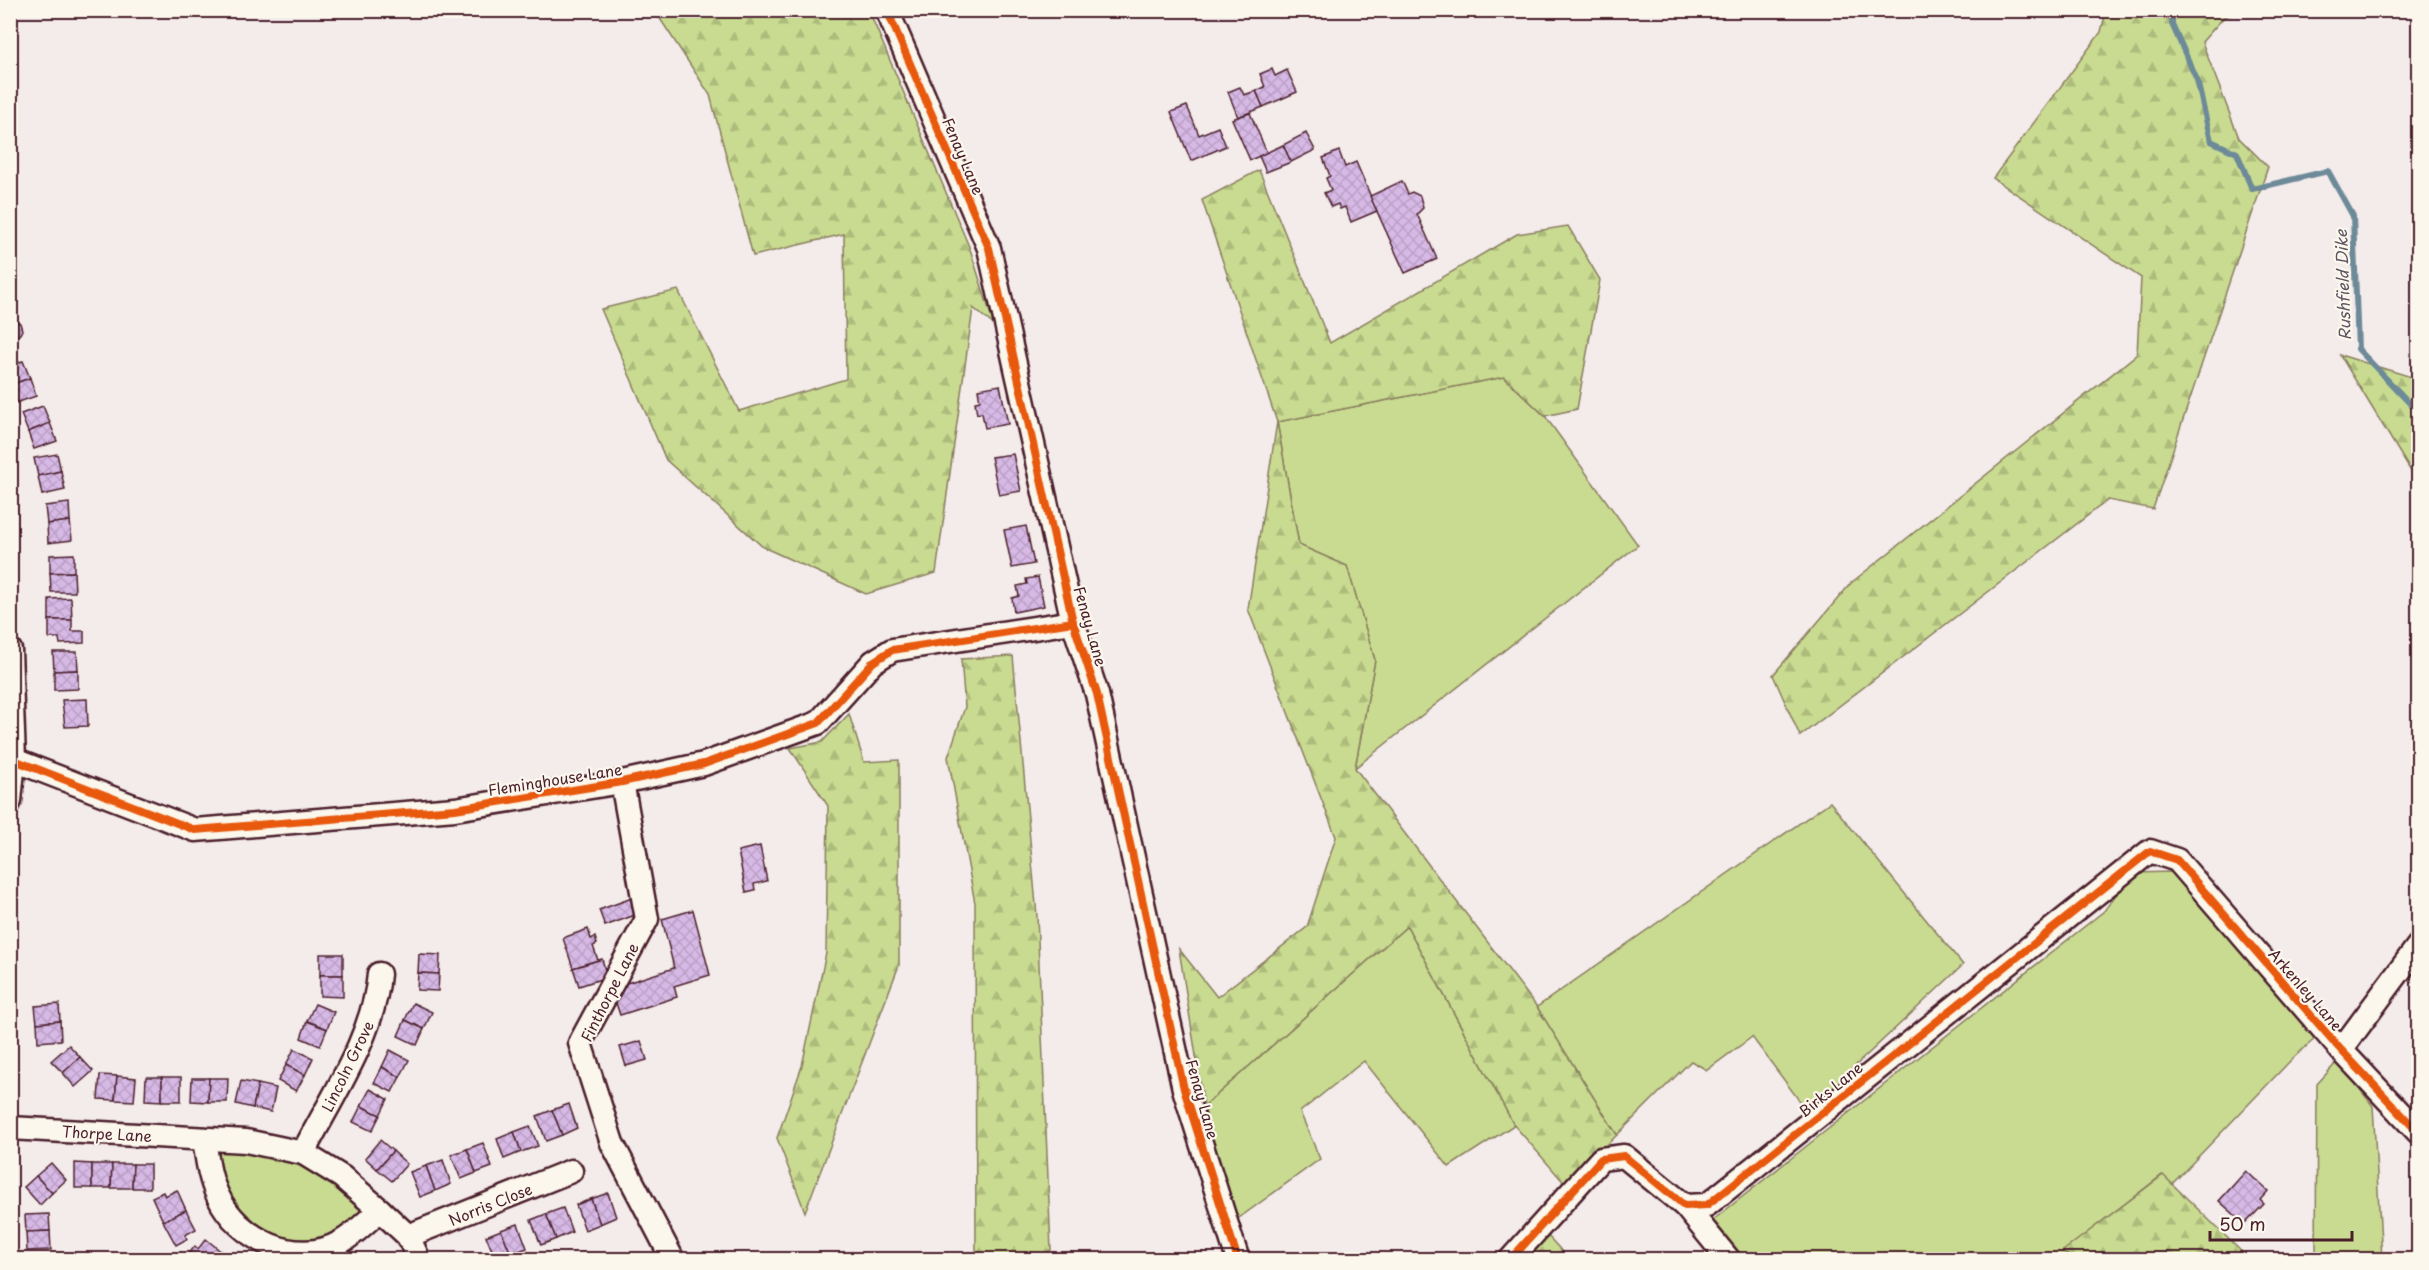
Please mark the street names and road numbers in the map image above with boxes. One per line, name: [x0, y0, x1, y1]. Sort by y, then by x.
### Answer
street label: Fenay Lane: [937, 114, 991, 198]
street label: Fenay Lane: [1069, 583, 1113, 669]
street label: Fleminghouse Lane: [486, 757, 624, 801]
street label: Finthorpe Lane: [574, 938, 644, 1046]
street label: Arkenley Lane: [2264, 943, 2348, 1035]
street label: Lincoln Grove: [315, 1017, 379, 1115]
street label: Fenay Lane: [1181, 1056, 1225, 1142]
street label: Birks Lane: [1793, 1056, 1867, 1122]
street label: Thorpe Lane: [61, 1119, 153, 1147]
street label: Norris Close: [445, 1177, 535, 1231]

